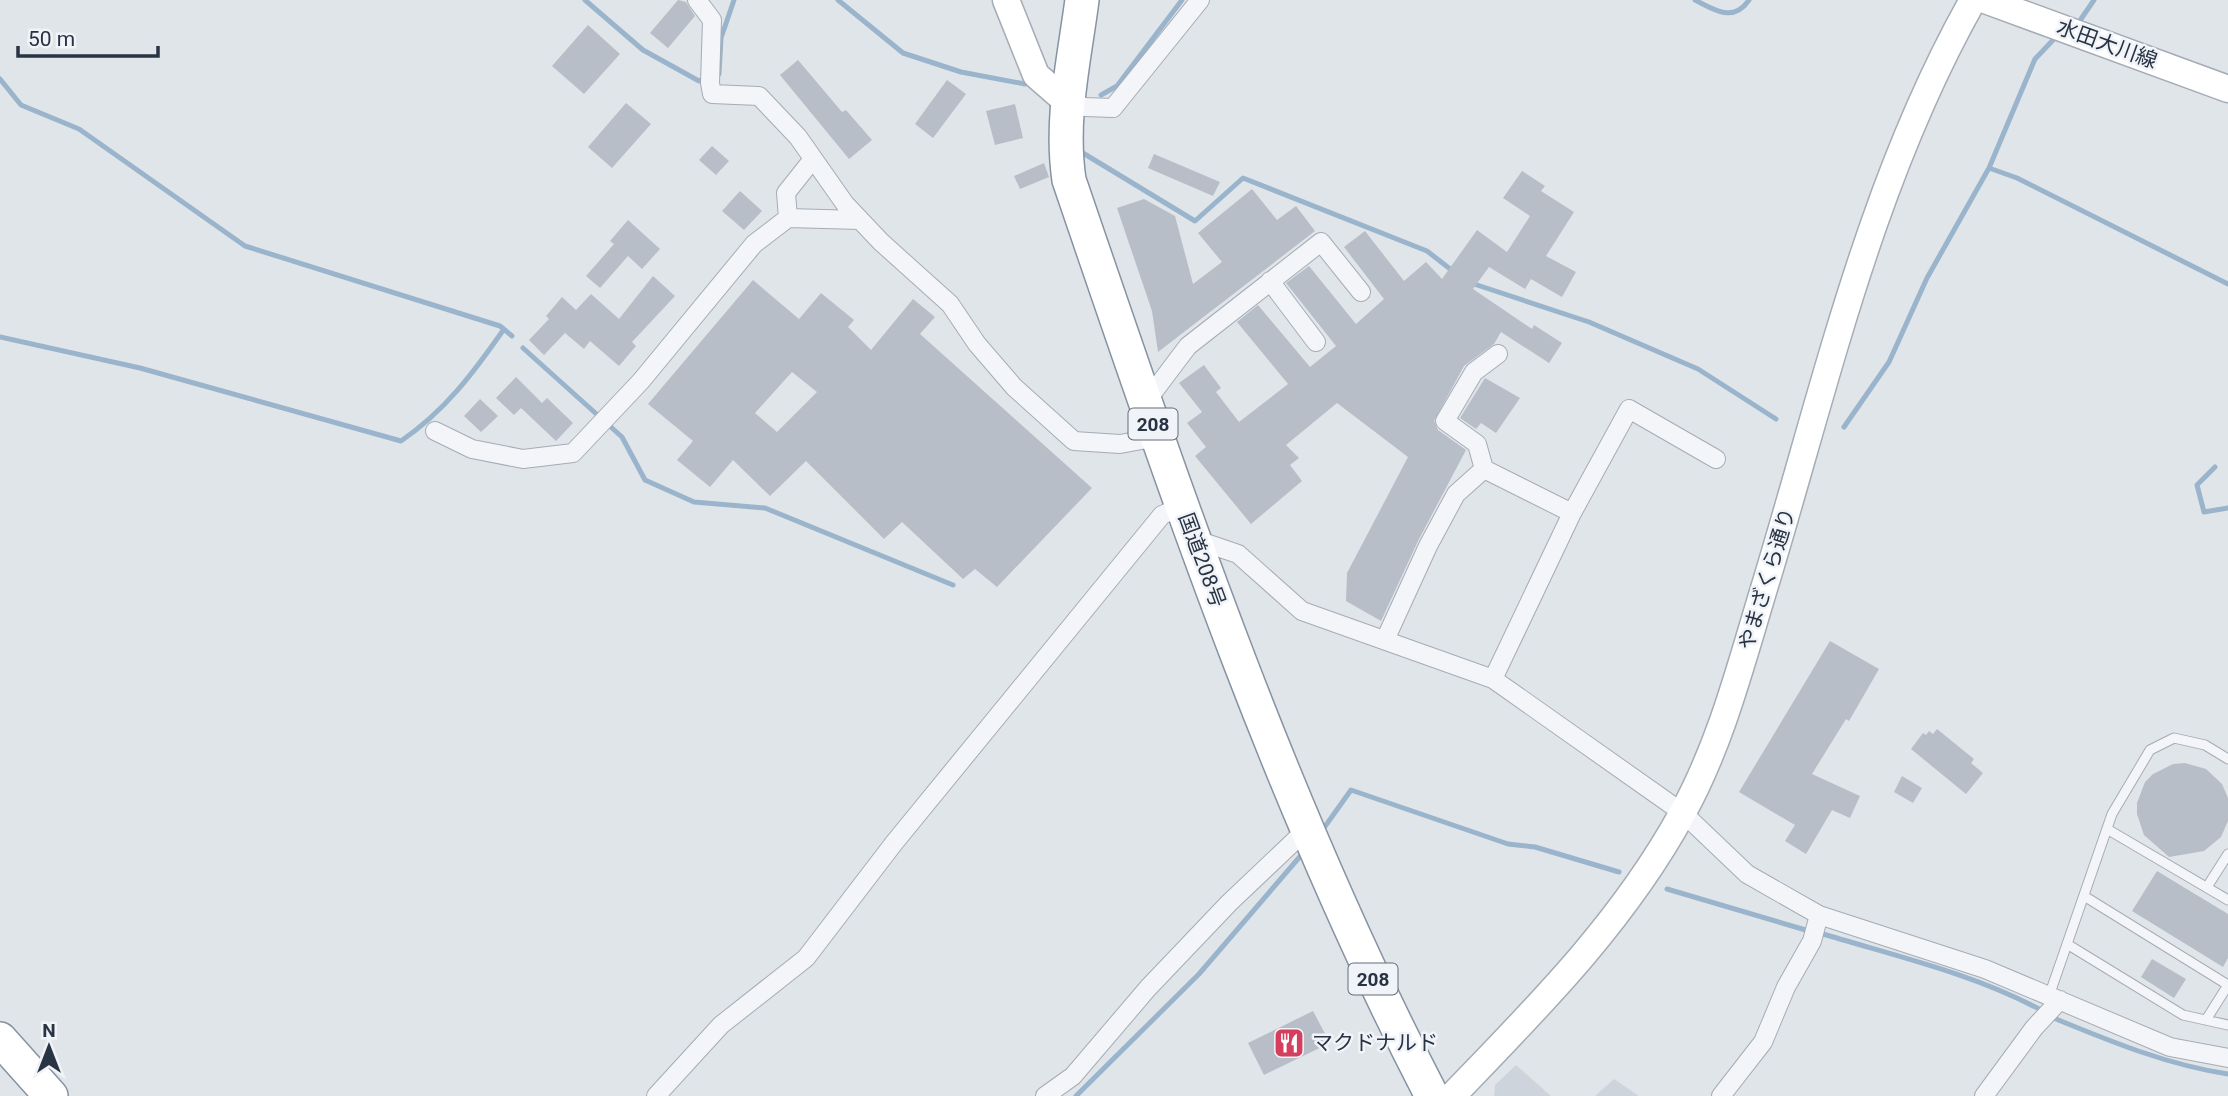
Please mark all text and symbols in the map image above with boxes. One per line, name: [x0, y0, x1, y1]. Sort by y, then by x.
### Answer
scale bar: [18, 14, 158, 58]
street label: 水田大川線: [2054, 15, 2160, 73]
text: 50 m: [28, 27, 75, 51]
road number: 208: [1128, 408, 1178, 440]
street label: やまざくら通り: [1734, 505, 1800, 653]
street label: 国道208号: [1174, 510, 1230, 610]
road number: 208: [1348, 964, 1398, 995]
north arrow: [14, 1012, 84, 1082]
text: N: [42, 1019, 56, 1042]
restaurant icon: マクドナルド: [1272, 1026, 1306, 1060]
place label: マクドナルド: [1312, 1031, 1438, 1055]

